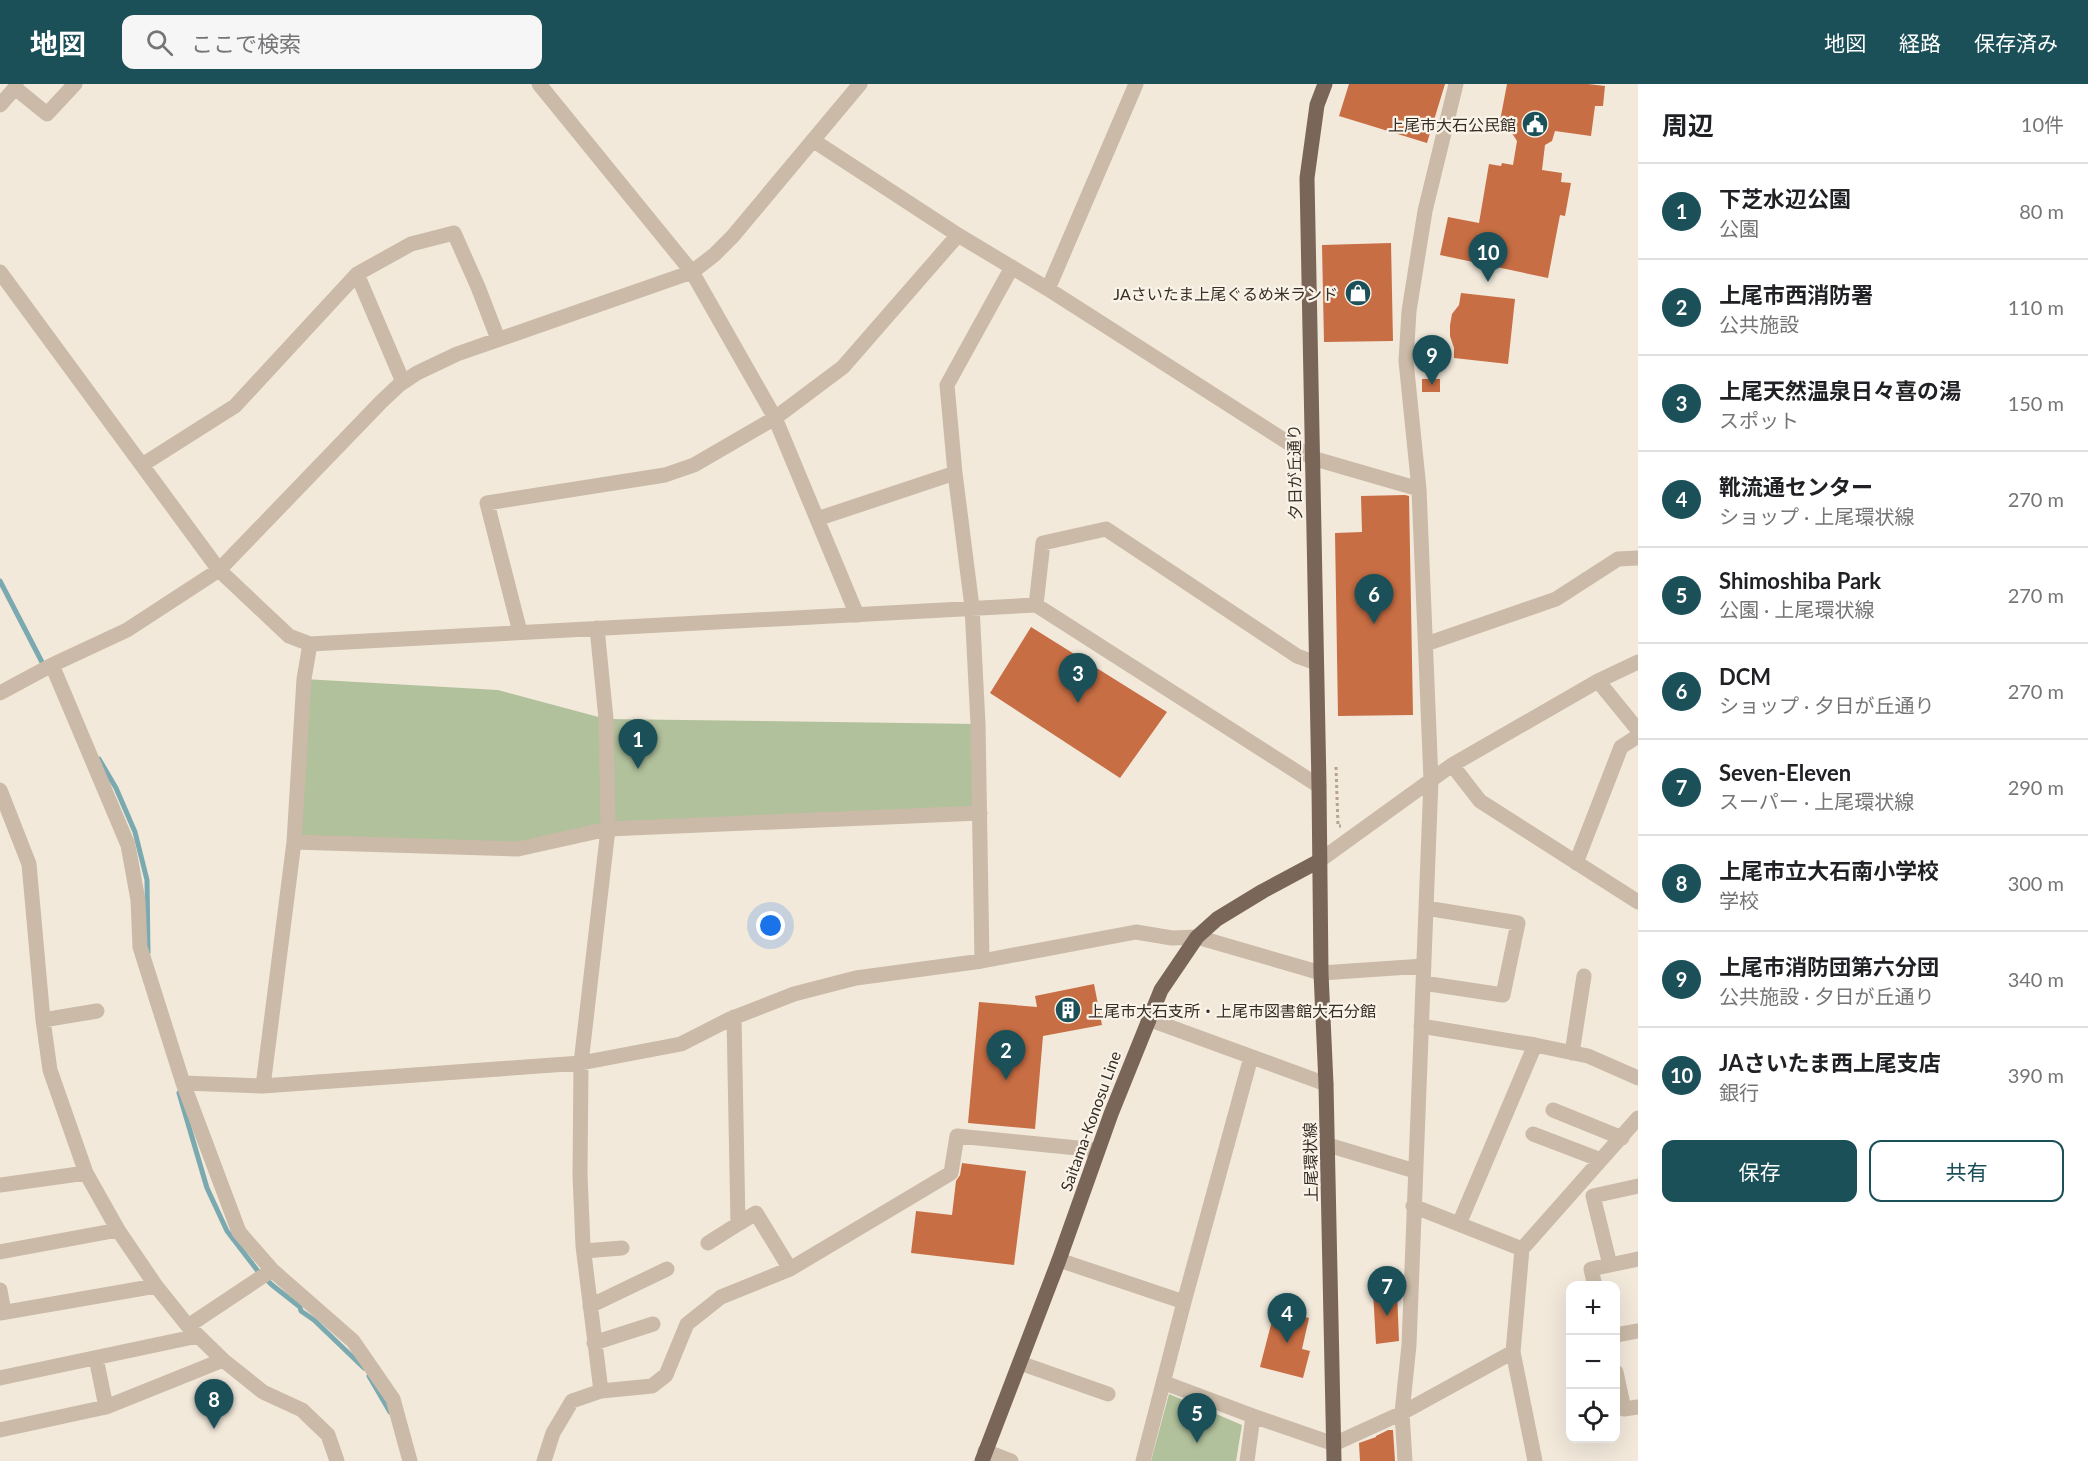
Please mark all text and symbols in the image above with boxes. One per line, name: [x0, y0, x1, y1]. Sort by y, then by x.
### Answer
search box: [122, 15, 542, 69]
text: 地図: [30, 26, 86, 60]
icon: search: [143, 26, 176, 59]
text: ここで検索: [191, 30, 301, 57]
text: 地図: [1824, 30, 1866, 55]
text: 経路: [1899, 30, 1941, 55]
text: 保存済み: [1974, 30, 2058, 55]
public building icon: 上尾市大石公民館: [1520, 109, 1550, 139]
text: 周辺: [1662, 109, 1714, 141]
text: 10件: [2021, 112, 2064, 136]
place label: 上尾市大石公民館: [1388, 115, 1516, 134]
text: 下芝水辺公園: [1719, 185, 1851, 212]
text: 1: [1676, 199, 1687, 223]
text: 80 m: [2019, 199, 2064, 223]
text: 公園: [1719, 216, 1759, 240]
pin: 10: [1468, 232, 1508, 282]
shop icon: JAさいたま上尾ぐるめ米ランド: [1343, 278, 1373, 308]
text: 上尾市西消防署: [1719, 281, 1873, 308]
place label: JAさいたま上尾ぐるめ米ランド: [1113, 284, 1338, 303]
text: 2: [1676, 295, 1687, 319]
text: 110 m: [2008, 295, 2064, 319]
text: 公共施設: [1719, 312, 1799, 336]
pin: 9: [1412, 336, 1452, 385]
text: 上尾天然温泉日々喜の湯: [1719, 377, 1961, 404]
text: 3: [1676, 391, 1687, 415]
text: 150 m: [2008, 391, 2064, 415]
text: スポット: [1719, 408, 1799, 432]
street label: 夕日が丘通り: [1284, 424, 1304, 520]
text: 靴流通センター: [1719, 473, 1873, 500]
text: 4: [1676, 487, 1687, 511]
text: 270 m: [2008, 487, 2064, 511]
text: ショップ · 上尾環状線: [1719, 504, 1914, 528]
text: Shimoshiba Park: [1719, 567, 1881, 594]
pin: 6: [1354, 574, 1394, 624]
text: 5: [1676, 583, 1687, 607]
text: 270 m: [2008, 583, 2064, 607]
text: 公園 · 上尾環状線: [1719, 597, 1874, 621]
pin: 3: [1058, 654, 1098, 703]
text: DCM: [1719, 663, 1771, 690]
text: 6: [1676, 679, 1687, 703]
text: 270 m: [2008, 679, 2064, 703]
text: ショップ · 夕日が丘通り: [1719, 693, 1934, 717]
pin: 1: [618, 720, 658, 769]
text: Seven-Eleven: [1719, 759, 1851, 786]
text: 7: [1676, 775, 1687, 799]
text: 290 m: [2008, 775, 2064, 799]
text: スーパー · 上尾環状線: [1719, 789, 1914, 813]
text: 上尾市立大石南小学校: [1719, 857, 1939, 884]
text: 8: [1676, 871, 1687, 895]
text: 300 m: [2008, 871, 2064, 895]
text: 学校: [1719, 888, 1759, 912]
your location: [756, 911, 785, 940]
text: 上尾市消防団第六分団: [1719, 953, 1939, 980]
text: 9: [1676, 967, 1687, 991]
text: 340 m: [2008, 967, 2064, 991]
text: 公共施設 · 夕日が丘通り: [1719, 984, 1934, 1008]
building icon: 上尾市大石支所・上尾市図書館大石分館: [1053, 995, 1083, 1025]
place label: 上尾市大石支所・上尾市図書館大石分館: [1088, 1001, 1376, 1020]
pin: 2: [986, 1030, 1026, 1080]
street label: Saitama-Konosu Line: [1056, 1048, 1124, 1194]
text: JAさいたま西上尾支店: [1719, 1049, 1941, 1076]
text: 10: [1670, 1063, 1693, 1087]
text: 390 m: [2008, 1063, 2064, 1087]
text: 銀行: [1719, 1080, 1759, 1104]
street label: 上尾環状線: [1300, 1122, 1320, 1202]
button: 保存: [1662, 1140, 1857, 1202]
button: 共有: [1869, 1140, 2064, 1202]
pin: 7: [1368, 1266, 1406, 1316]
map controls: [1566, 1281, 1620, 1443]
button: +: [1566, 1281, 1620, 1335]
pin: 4: [1268, 1294, 1306, 1343]
button: −: [1566, 1335, 1620, 1389]
pin: 8: [194, 1380, 234, 1429]
button: locate: [1566, 1389, 1620, 1443]
pin: 5: [1178, 1394, 1216, 1443]

